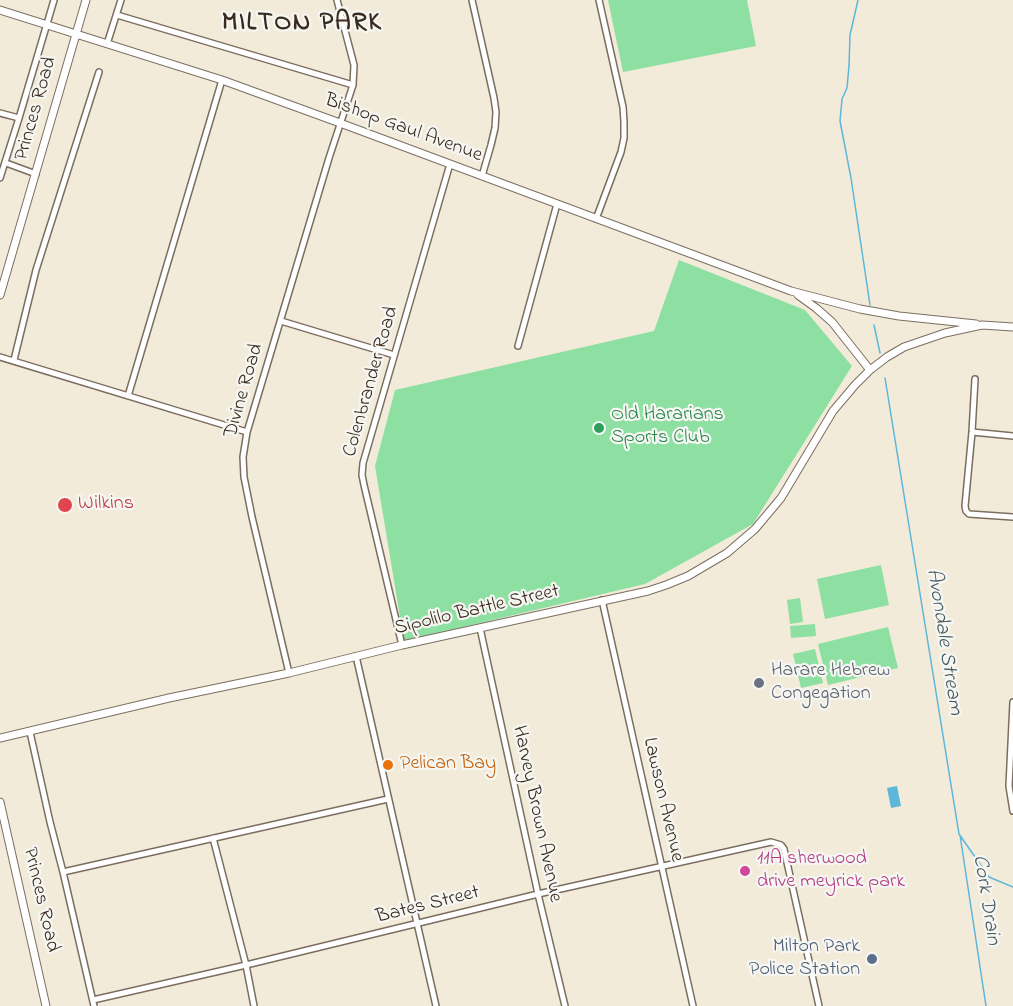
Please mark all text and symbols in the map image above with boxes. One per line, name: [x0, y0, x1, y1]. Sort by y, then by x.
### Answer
district label: MILTON PARK: [222, 9, 382, 41]
street label: Princes Road: [11, 54, 63, 164]
street label: Bishop Gaul Avenue: [321, 89, 485, 169]
street label: Colenbrander Road: [339, 304, 405, 460]
street label: Divine Road: [220, 341, 270, 441]
place label: Old Hararians Sports Club: [611, 404, 724, 451]
marker: Old Hararians Sports Club: [592, 421, 606, 435]
place label: Wilkins: [78, 493, 134, 517]
marker: Wilkins: [56, 496, 74, 514]
water label: Avondale Stream: [919, 567, 967, 717]
street label: Sipolilo Battle Street: [392, 580, 562, 642]
place label: Harare Hebrew Congegation: [771, 660, 890, 707]
marker: Harare Hebrew Congegation: [752, 676, 766, 690]
street label: Harvey Brown Avenue: [506, 724, 566, 904]
street label: Lawson Avenue: [636, 736, 688, 864]
place label: Pelican Bay: [400, 753, 496, 777]
marker: Pelican Bay: [381, 758, 395, 772]
street label: Princes Road: [16, 845, 64, 955]
place label: 11A sherwood drive meyrick park: [757, 848, 905, 895]
water label: Cork Drain: [965, 853, 1005, 947]
marker: 11A sherwood drive meyrick park: [738, 864, 752, 878]
street label: Bates Street: [374, 882, 482, 930]
place label: Milton Park Police Station: [749, 936, 860, 983]
marker: Milton Park Police Station: [865, 952, 879, 966]

